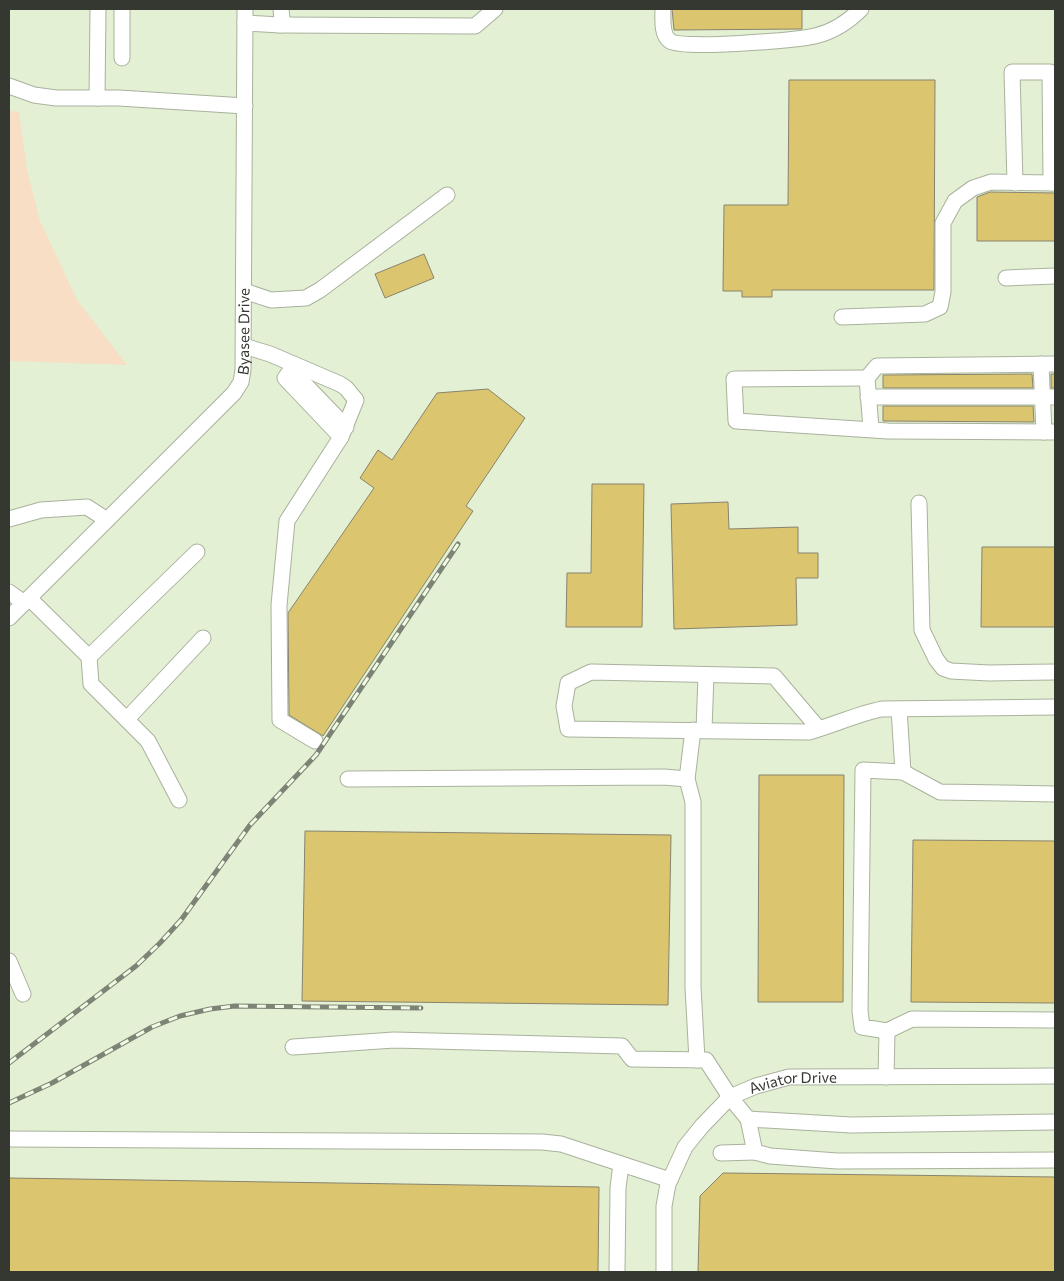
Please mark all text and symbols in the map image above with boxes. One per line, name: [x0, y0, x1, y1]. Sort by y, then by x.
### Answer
street label: Byasee Drive: [233, 288, 253, 376]
street label: Aviator Drive: [746, 1068, 837, 1097]

